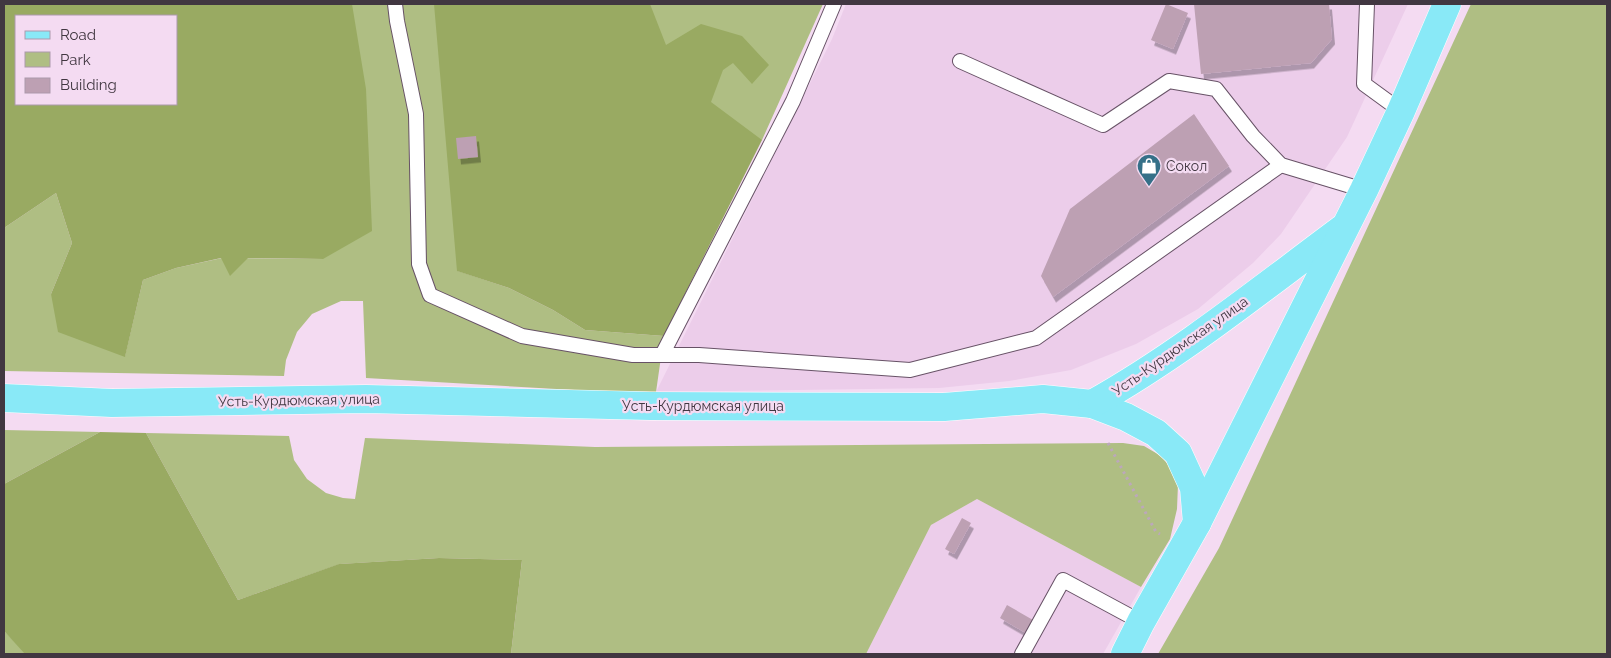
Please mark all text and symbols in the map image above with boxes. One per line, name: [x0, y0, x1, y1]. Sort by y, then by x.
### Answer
legend: [15, 15, 178, 105]
text: Road: [60, 26, 96, 44]
text: Park: [60, 51, 91, 69]
text: Building: [60, 76, 117, 94]
shop icon: Сокол: [1136, 153, 1162, 187]
place label: Сокол: [1166, 158, 1207, 174]
street label: Усть-Курдюмская улица: [1109, 293, 1251, 399]
street label: Усть-Курдюмская улица: [218, 391, 380, 409]
street label: Усть-Курдюмская улица: [622, 398, 784, 414]

